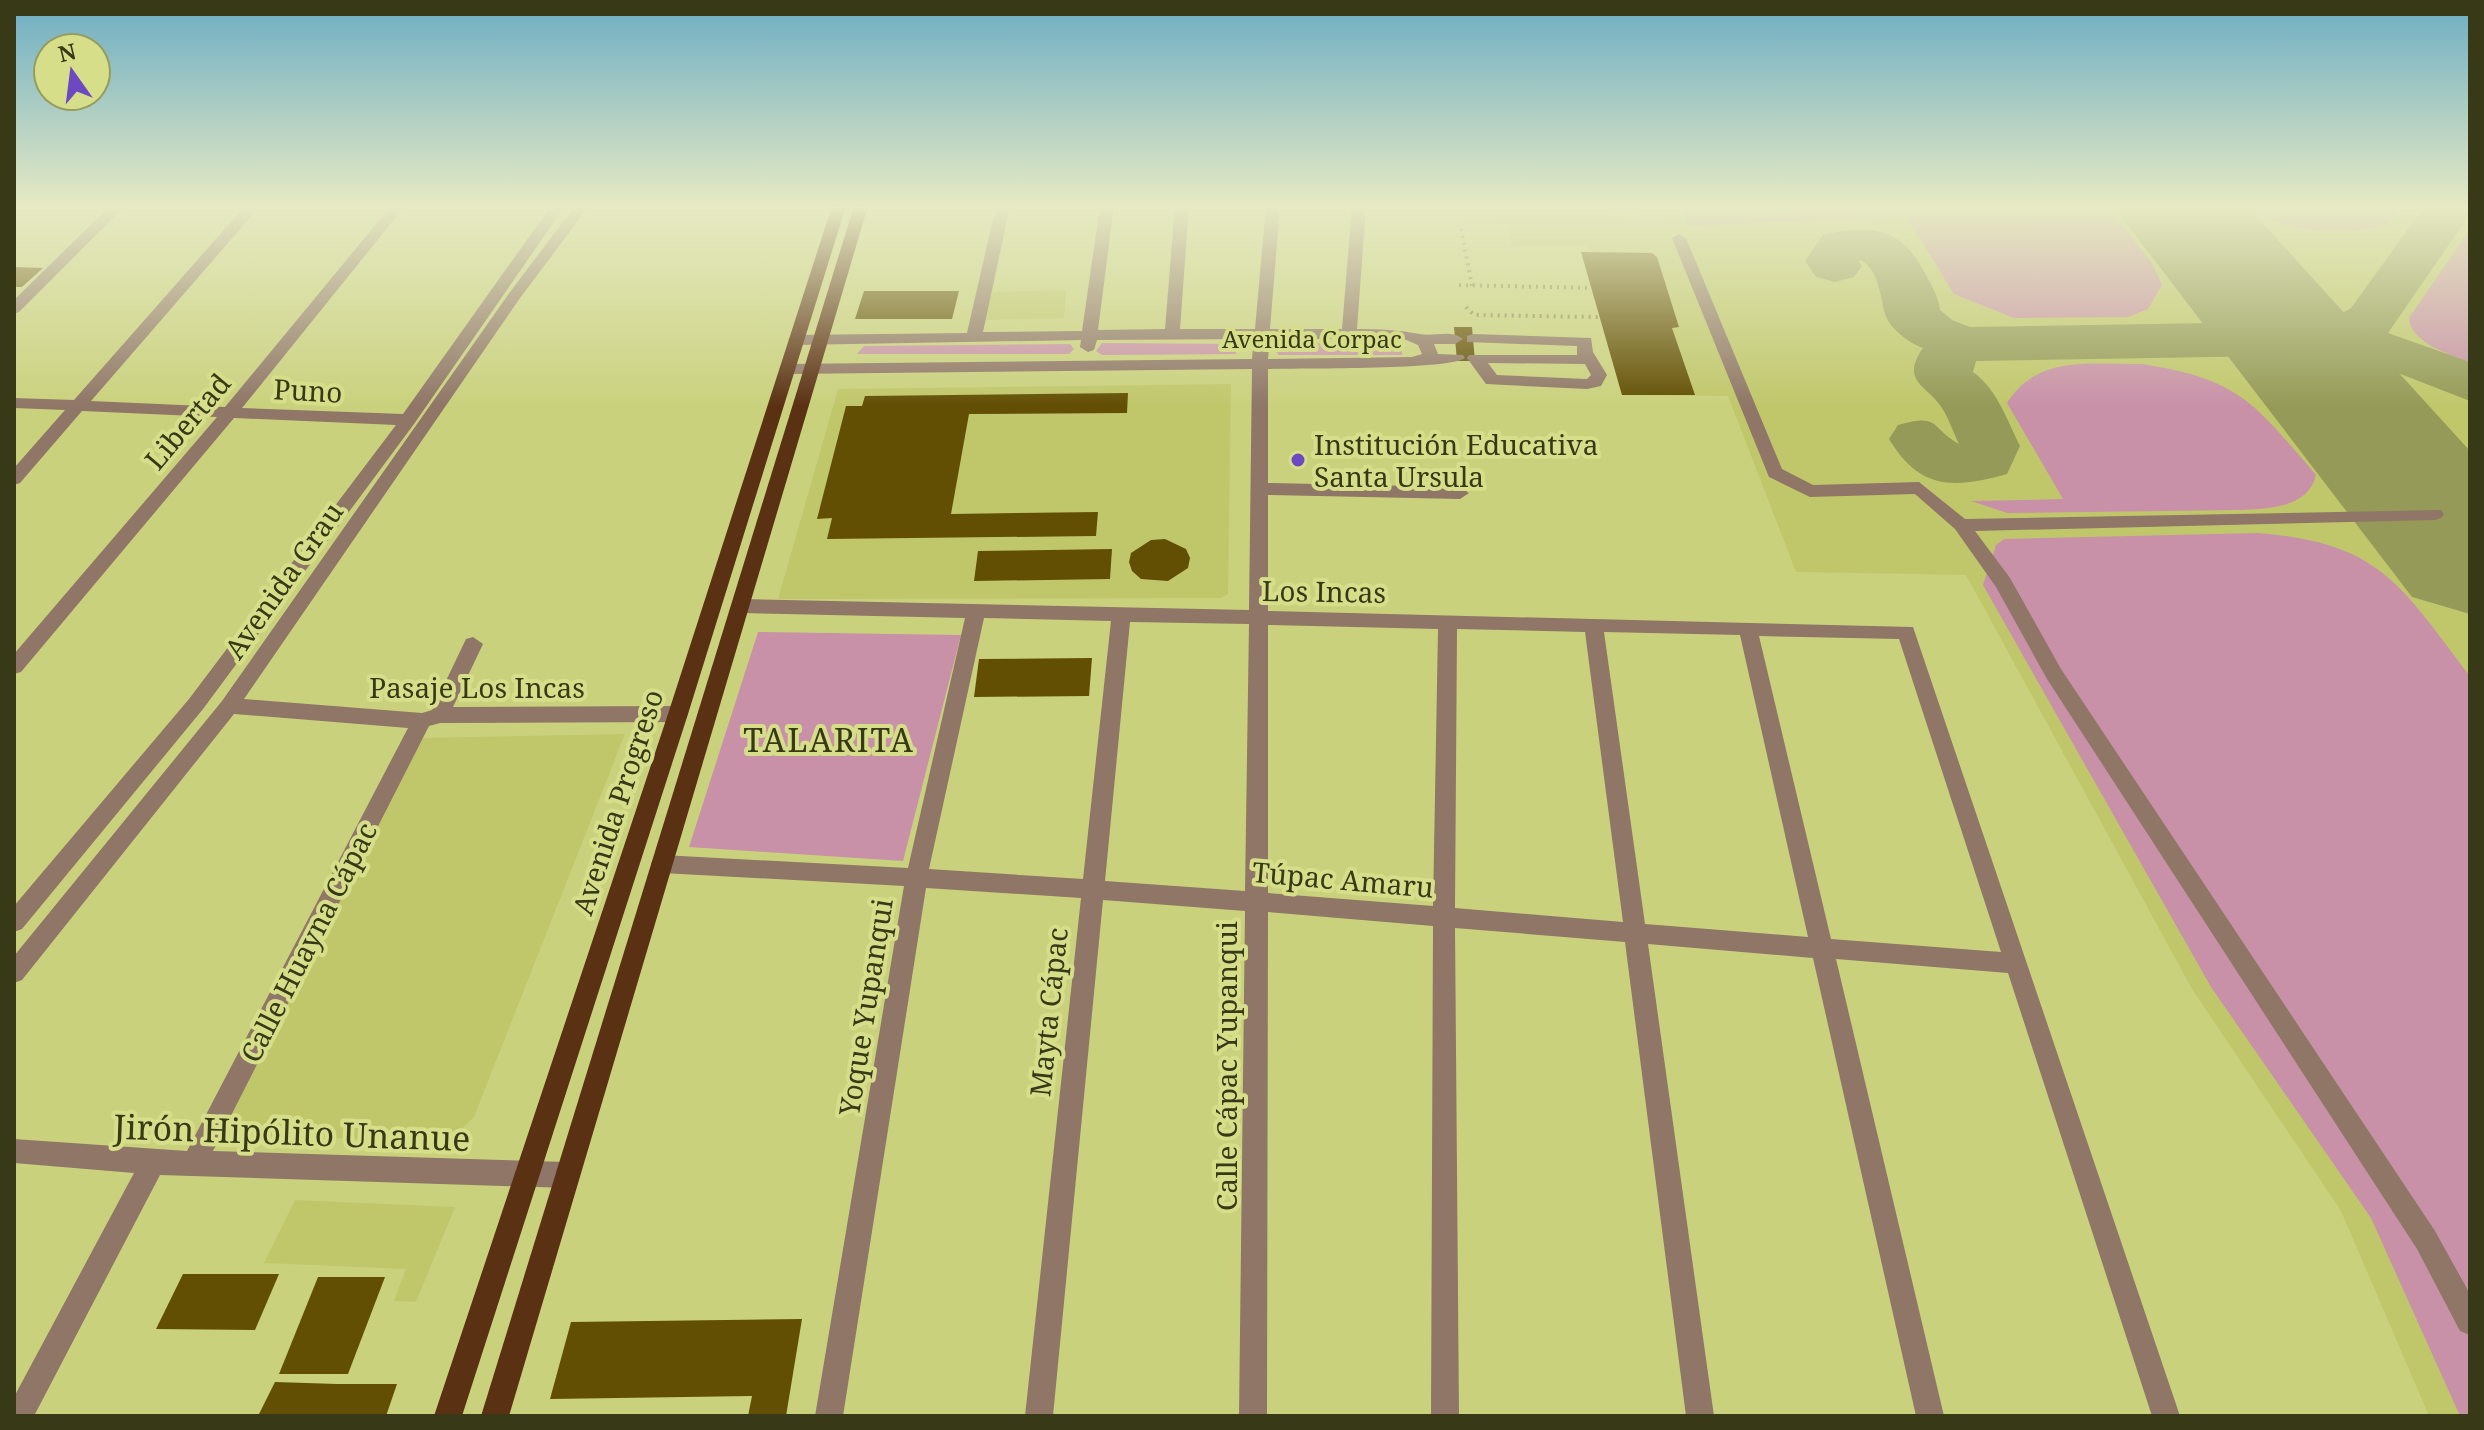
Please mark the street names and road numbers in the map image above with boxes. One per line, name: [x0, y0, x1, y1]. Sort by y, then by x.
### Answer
street label: Avenida Corpac: [1222, 322, 1402, 355]
street label: Libertad: [136, 365, 238, 477]
street label: Puno: [273, 369, 343, 411]
street label: Avenida Grau: [215, 494, 351, 666]
street label: Los Incas: [1262, 571, 1386, 611]
street label: Pasaje Los Incas: [369, 668, 585, 706]
street label: Avenida Progreso: [563, 684, 671, 920]
street label: Calle Huayna Cápac: [231, 816, 385, 1068]
street label: Túpac Amaru: [1251, 852, 1435, 906]
street label: Yoque Yupanqui: [829, 896, 901, 1119]
street label: Calle Cápac Yupanqui: [1207, 921, 1245, 1211]
street label: Mayta Cápac: [1020, 926, 1076, 1098]
street label: Jirón Hipólito Unanue: [112, 1103, 471, 1161]

